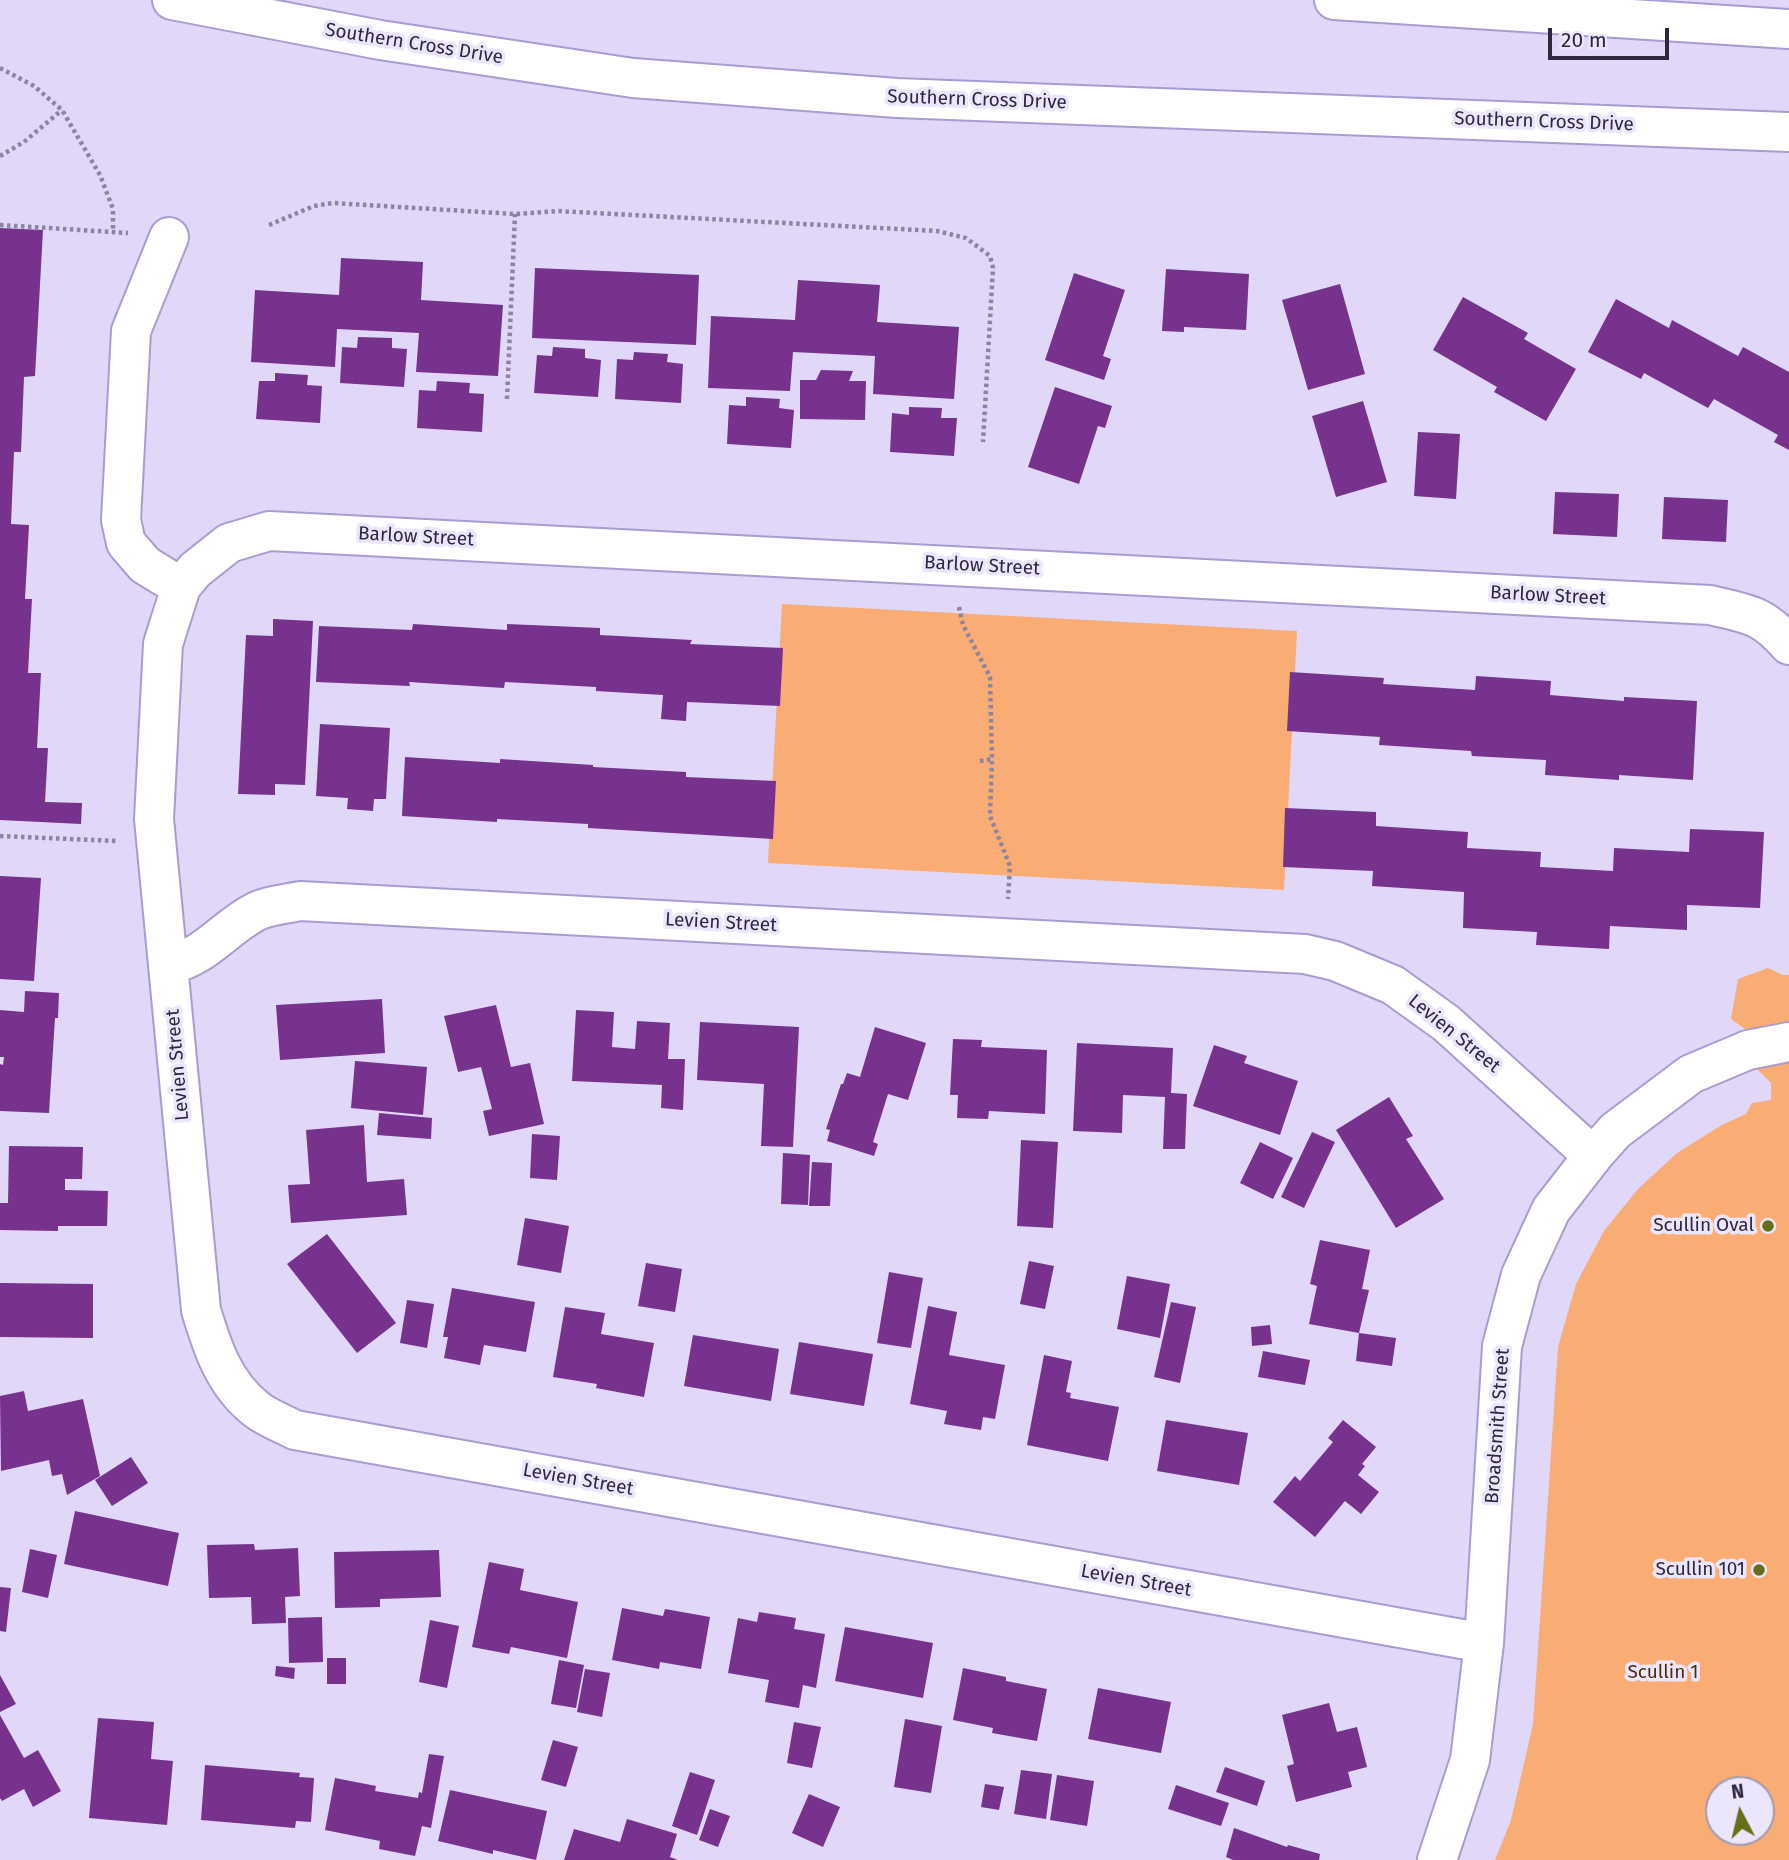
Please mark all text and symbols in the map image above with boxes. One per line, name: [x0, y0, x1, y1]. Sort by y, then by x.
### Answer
scale bar: [1551, 14, 1672, 58]
street label: Southern Cross Drive: [323, 19, 505, 69]
text: 20 m: [1561, 27, 1607, 53]
street label: Southern Cross Drive: [887, 85, 1067, 115]
street label: Southern Cross Drive: [1454, 107, 1634, 137]
street label: Barlow Street: [357, 523, 475, 551]
street label: Barlow Street: [923, 552, 1041, 580]
street label: Barlow Street: [1489, 582, 1607, 610]
street label: Levien Street: [664, 909, 778, 937]
street label: Levien Street: [1403, 990, 1505, 1078]
street label: Levien Street: [162, 1008, 194, 1122]
place label: Scullin Oval: [1653, 1215, 1754, 1237]
marker: Scullin Oval: [1760, 1218, 1776, 1234]
street label: Broadsmith Street: [1481, 1347, 1515, 1505]
street label: Levien Street: [521, 1459, 635, 1501]
place label: Scullin 101: [1655, 1559, 1745, 1581]
street label: Levien Street: [1079, 1560, 1193, 1602]
marker: Scullin 101: [1751, 1562, 1767, 1578]
park label: Scullin 1: [1627, 1662, 1699, 1684]
north arrow: [1705, 1776, 1775, 1846]
text: N: [1730, 1779, 1745, 1804]

